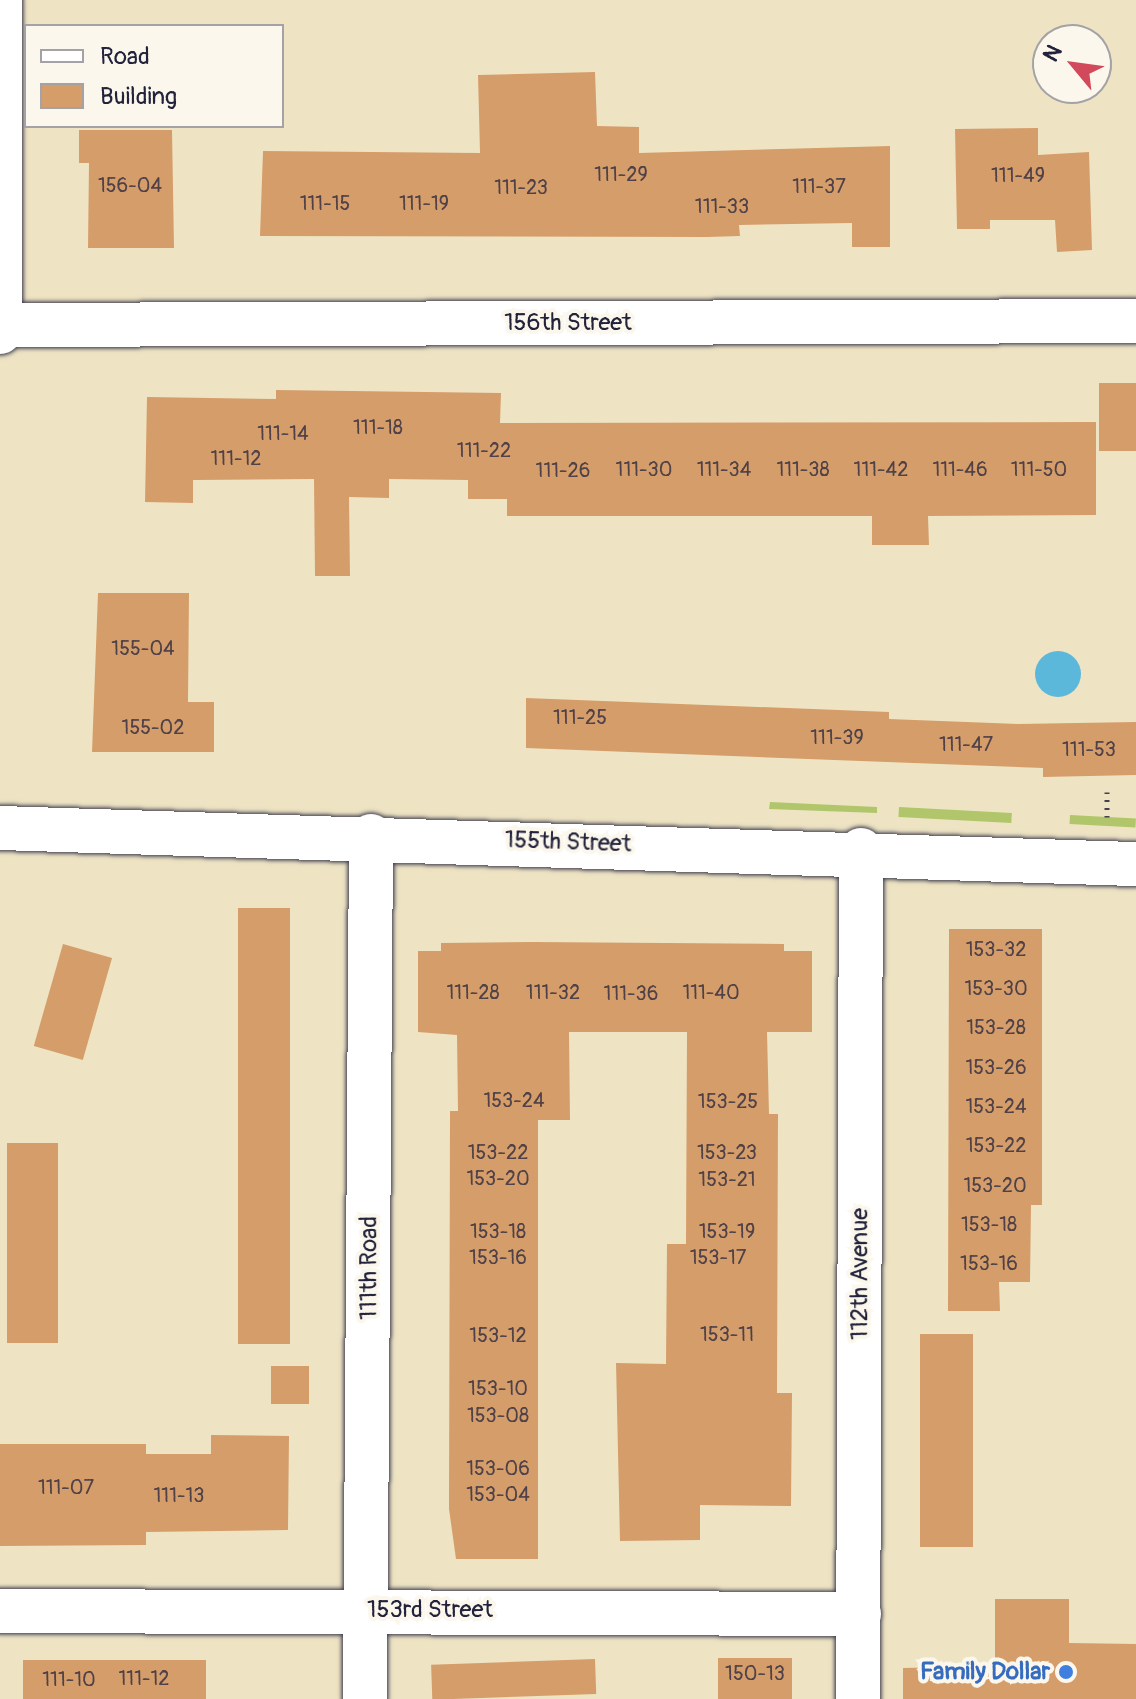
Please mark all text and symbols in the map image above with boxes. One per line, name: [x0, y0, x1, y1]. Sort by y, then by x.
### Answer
legend: [24, 24, 284, 128]
north arrow: [1032, 24, 1112, 104]
text: N: [1037, 40, 1069, 67]
text: Road: [100, 42, 150, 71]
text: Building: [100, 82, 177, 111]
house number: 111-29: [594, 162, 648, 186]
house number: 111-49: [991, 163, 1045, 187]
house number: 156-04: [98, 173, 162, 197]
house number: 111-37: [792, 174, 846, 198]
house number: 111-23: [494, 175, 548, 199]
house number: 111-15: [300, 191, 350, 215]
house number: 111-19: [399, 191, 449, 215]
house number: 111-33: [695, 194, 749, 218]
street label: 156th Street: [504, 309, 632, 337]
house number: 111-18: [353, 415, 403, 439]
house number: 111-14: [257, 421, 309, 445]
house number: 111-22: [457, 438, 511, 462]
house number: 111-12: [211, 446, 261, 470]
house number: 111-30: [616, 457, 672, 481]
house number: 111-34: [697, 457, 751, 481]
house number: 111-38: [776, 457, 830, 481]
house number: 111-42: [854, 457, 908, 481]
house number: 111-46: [932, 457, 988, 481]
house number: 111-50: [1011, 457, 1067, 481]
house number: 111-26: [536, 458, 590, 482]
house number: 155-04: [111, 636, 175, 660]
house number: 111-25: [553, 705, 607, 729]
house number: 155-02: [122, 715, 184, 739]
house number: 111-39: [810, 725, 864, 749]
house number: 111-47: [939, 732, 993, 756]
house number: 111-53: [1062, 737, 1116, 761]
street label: 155th Street: [504, 825, 632, 859]
house number: 153-32: [966, 937, 1026, 961]
house number: 153-30: [964, 976, 1028, 1000]
house number: 111-28: [446, 980, 500, 1004]
house number: 111-32: [526, 980, 580, 1004]
house number: 111-40: [682, 980, 740, 1004]
house number: 111-36: [604, 981, 658, 1005]
house number: 153-28: [966, 1015, 1026, 1039]
house number: 153-26: [965, 1055, 1027, 1079]
house number: 153-24: [483, 1088, 545, 1112]
house number: 153-25: [698, 1089, 758, 1113]
house number: 153-24: [965, 1094, 1027, 1118]
house number: 153-22: [966, 1133, 1026, 1157]
house number: 153-22: [468, 1140, 528, 1164]
house number: 153-23: [697, 1140, 757, 1164]
house number: 153-20: [466, 1166, 530, 1190]
house number: 153-21: [698, 1167, 756, 1191]
house number: 153-20: [963, 1173, 1027, 1197]
street label: 112th Avenue: [846, 1208, 874, 1340]
house number: 153-18: [961, 1212, 1017, 1236]
street label: 111th Road: [355, 1216, 383, 1320]
house number: 153-18: [470, 1219, 526, 1243]
house number: 153-19: [699, 1219, 755, 1243]
house number: 153-16: [469, 1245, 527, 1269]
house number: 153-17: [690, 1245, 746, 1269]
house number: 153-16: [960, 1251, 1018, 1275]
house number: 153-11: [700, 1322, 754, 1346]
house number: 153-12: [469, 1323, 527, 1347]
house number: 153-10: [468, 1376, 528, 1400]
house number: 153-08: [467, 1403, 529, 1427]
house number: 153-06: [466, 1456, 530, 1480]
house number: 111-07: [38, 1475, 94, 1499]
house number: 153-04: [466, 1482, 530, 1506]
house number: 111-13: [154, 1483, 204, 1507]
street label: 153rd Street: [367, 1596, 493, 1624]
place label: Family Dollar: [920, 1658, 1050, 1686]
house number: 150-13: [725, 1661, 785, 1685]
marker: Family Dollar: [1057, 1663, 1075, 1681]
house number: 111-12: [119, 1666, 169, 1690]
house number: 111-10: [42, 1667, 96, 1691]

